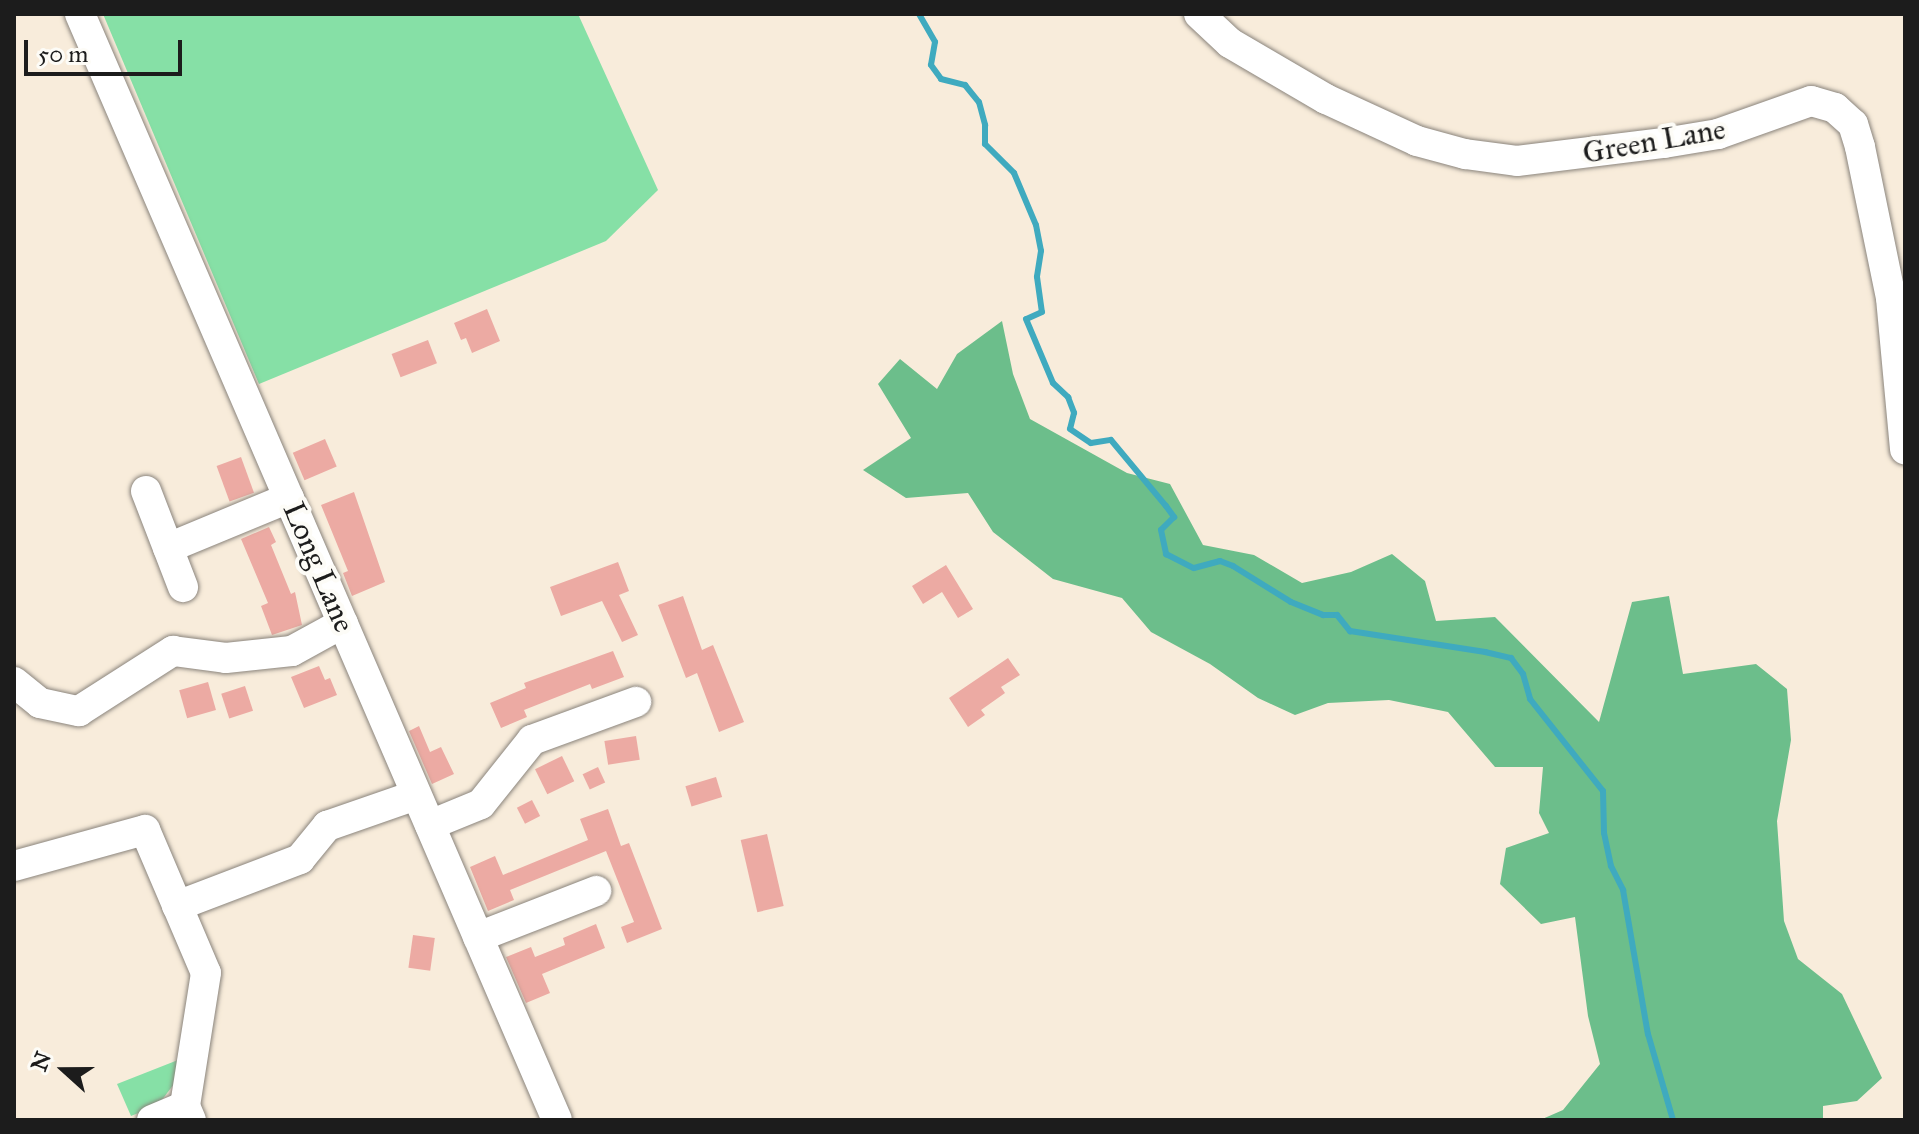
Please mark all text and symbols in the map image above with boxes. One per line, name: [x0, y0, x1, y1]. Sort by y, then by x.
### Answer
scale bar: [28, 24, 186, 74]
text: 50 m: [38, 39, 88, 69]
street label: Green Lane: [1580, 111, 1728, 171]
street label: Long Lane: [276, 497, 362, 637]
north arrow: [24, 1030, 104, 1110]
text: N: [25, 1048, 57, 1075]

